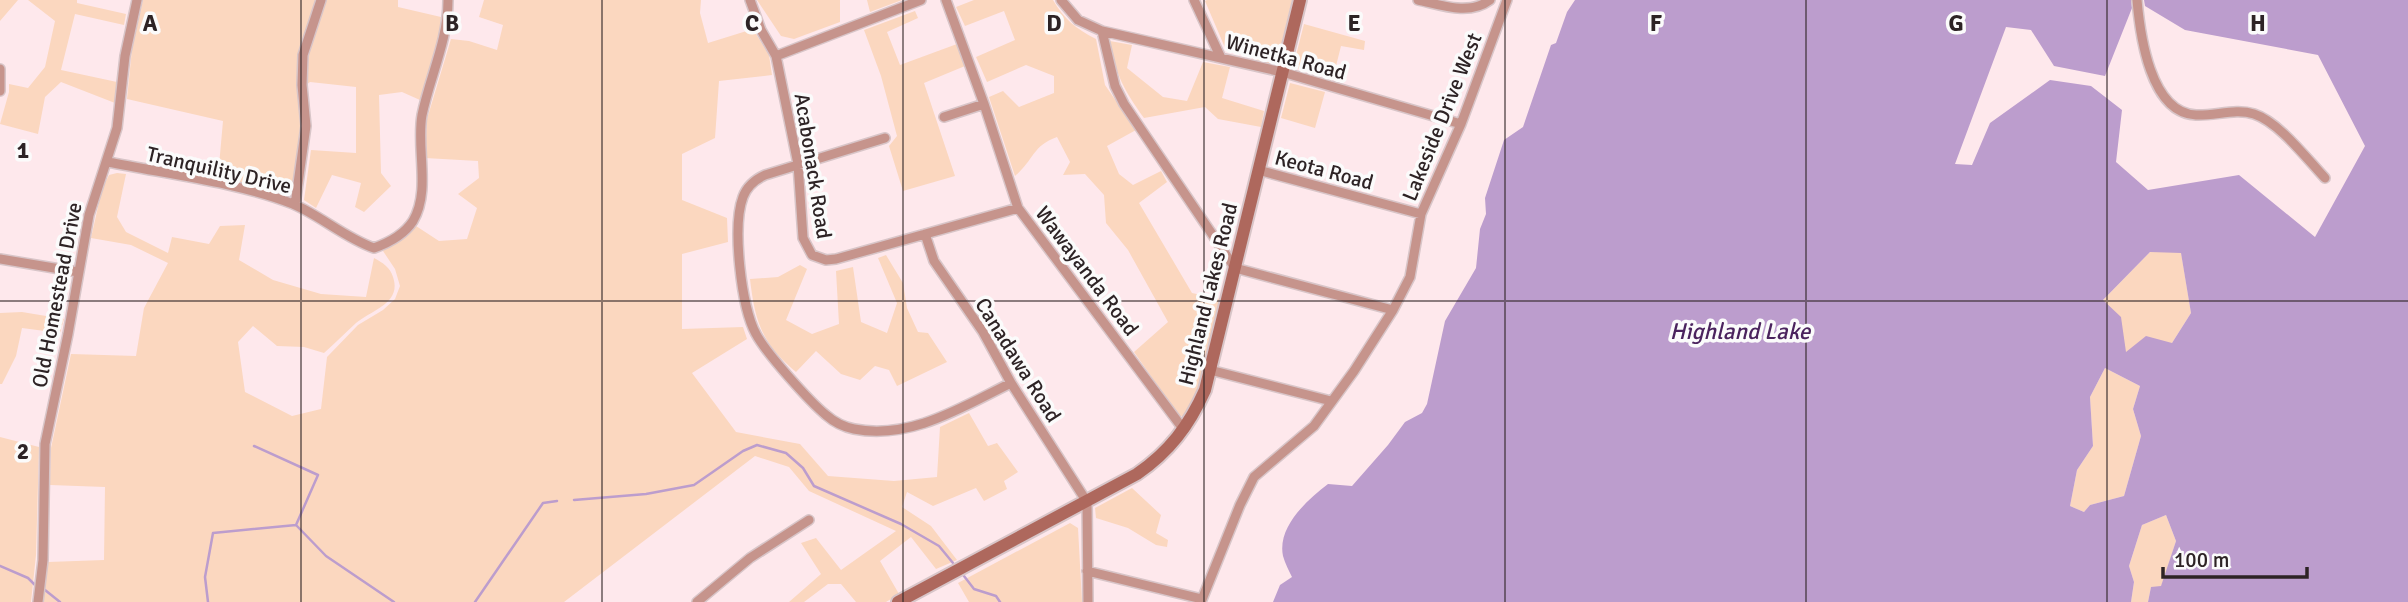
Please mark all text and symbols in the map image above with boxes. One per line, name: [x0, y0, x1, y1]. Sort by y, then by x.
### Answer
text: A: [143, 9, 158, 38]
text: B: [445, 9, 459, 38]
text: C: [745, 9, 759, 38]
text: D: [1046, 9, 1062, 38]
text: E: [1347, 9, 1361, 38]
text: F: [1650, 9, 1662, 38]
text: G: [1948, 9, 1964, 38]
text: H: [2250, 9, 2266, 38]
street label: Winetka Road: [1223, 28, 1349, 86]
street label: Lakeside Drive West: [1396, 29, 1488, 205]
street label: Acabonack Road: [789, 91, 837, 241]
text: 1: [17, 136, 29, 165]
street label: Tranquility Drive: [144, 141, 294, 199]
street label: Keota Road: [1272, 144, 1376, 196]
street label: Old Homestead Drive: [26, 200, 88, 390]
street label: Highland Lakes Road: [1173, 200, 1243, 388]
street label: Wawayanda Road: [1030, 201, 1144, 341]
street label: Canadawa Road: [969, 293, 1067, 427]
water label: Highland Lake: [1670, 317, 1812, 346]
text: 2: [17, 437, 29, 466]
scale bar: [2163, 536, 2306, 580]
text: 100 m: [2174, 547, 2229, 573]

